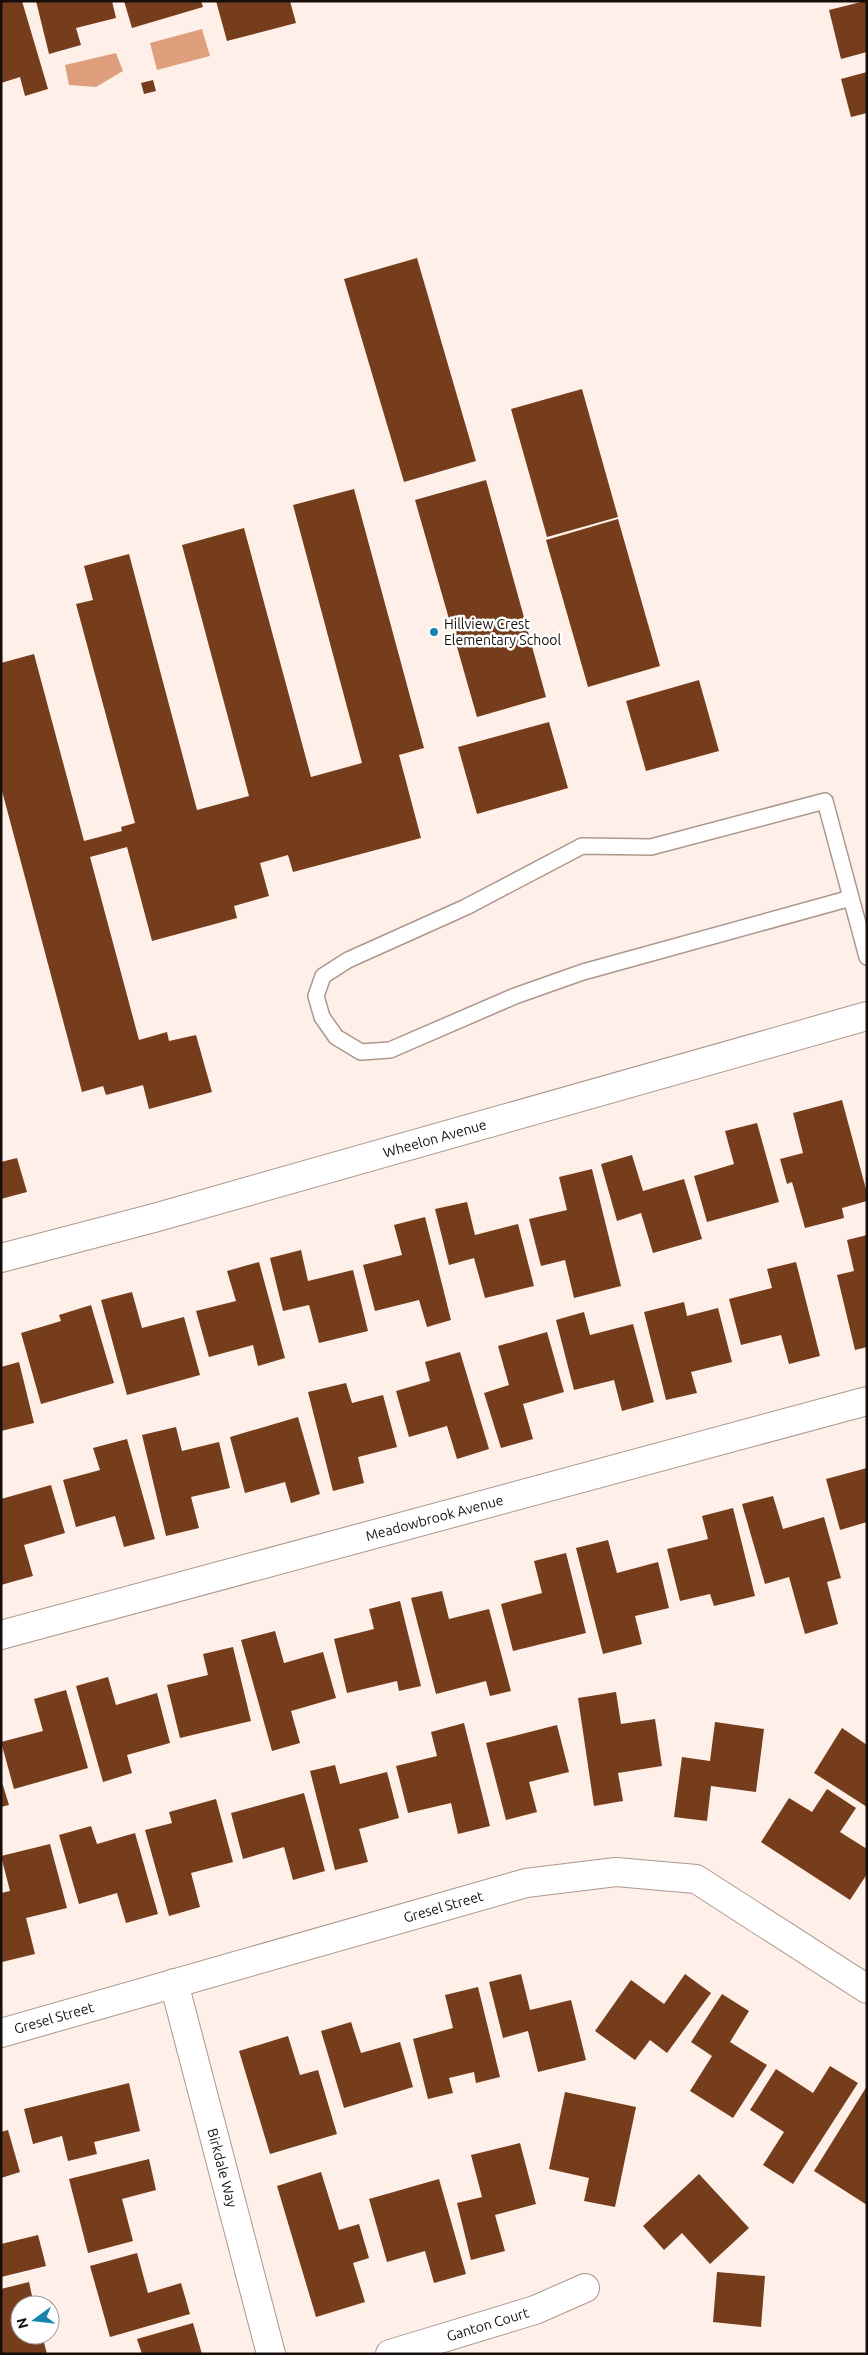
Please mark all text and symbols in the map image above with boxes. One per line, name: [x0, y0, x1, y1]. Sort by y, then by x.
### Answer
place label: Hillview Crest Elementary School: [444, 616, 562, 648]
marker: Hillview Crest Elementary School: [428, 626, 440, 638]
street label: Wheelon Avenue: [381, 1116, 488, 1161]
street label: Meadowbrook Avenue: [364, 1492, 505, 1544]
street label: Gresel Street: [402, 1888, 485, 1926]
street label: Gresel Street: [12, 1999, 96, 2037]
street label: Birkdale Way: [204, 2127, 240, 2209]
north arrow: [10, 2295, 60, 2345]
street label: Ganton Court: [445, 2304, 531, 2344]
text: N: [13, 2316, 32, 2330]

